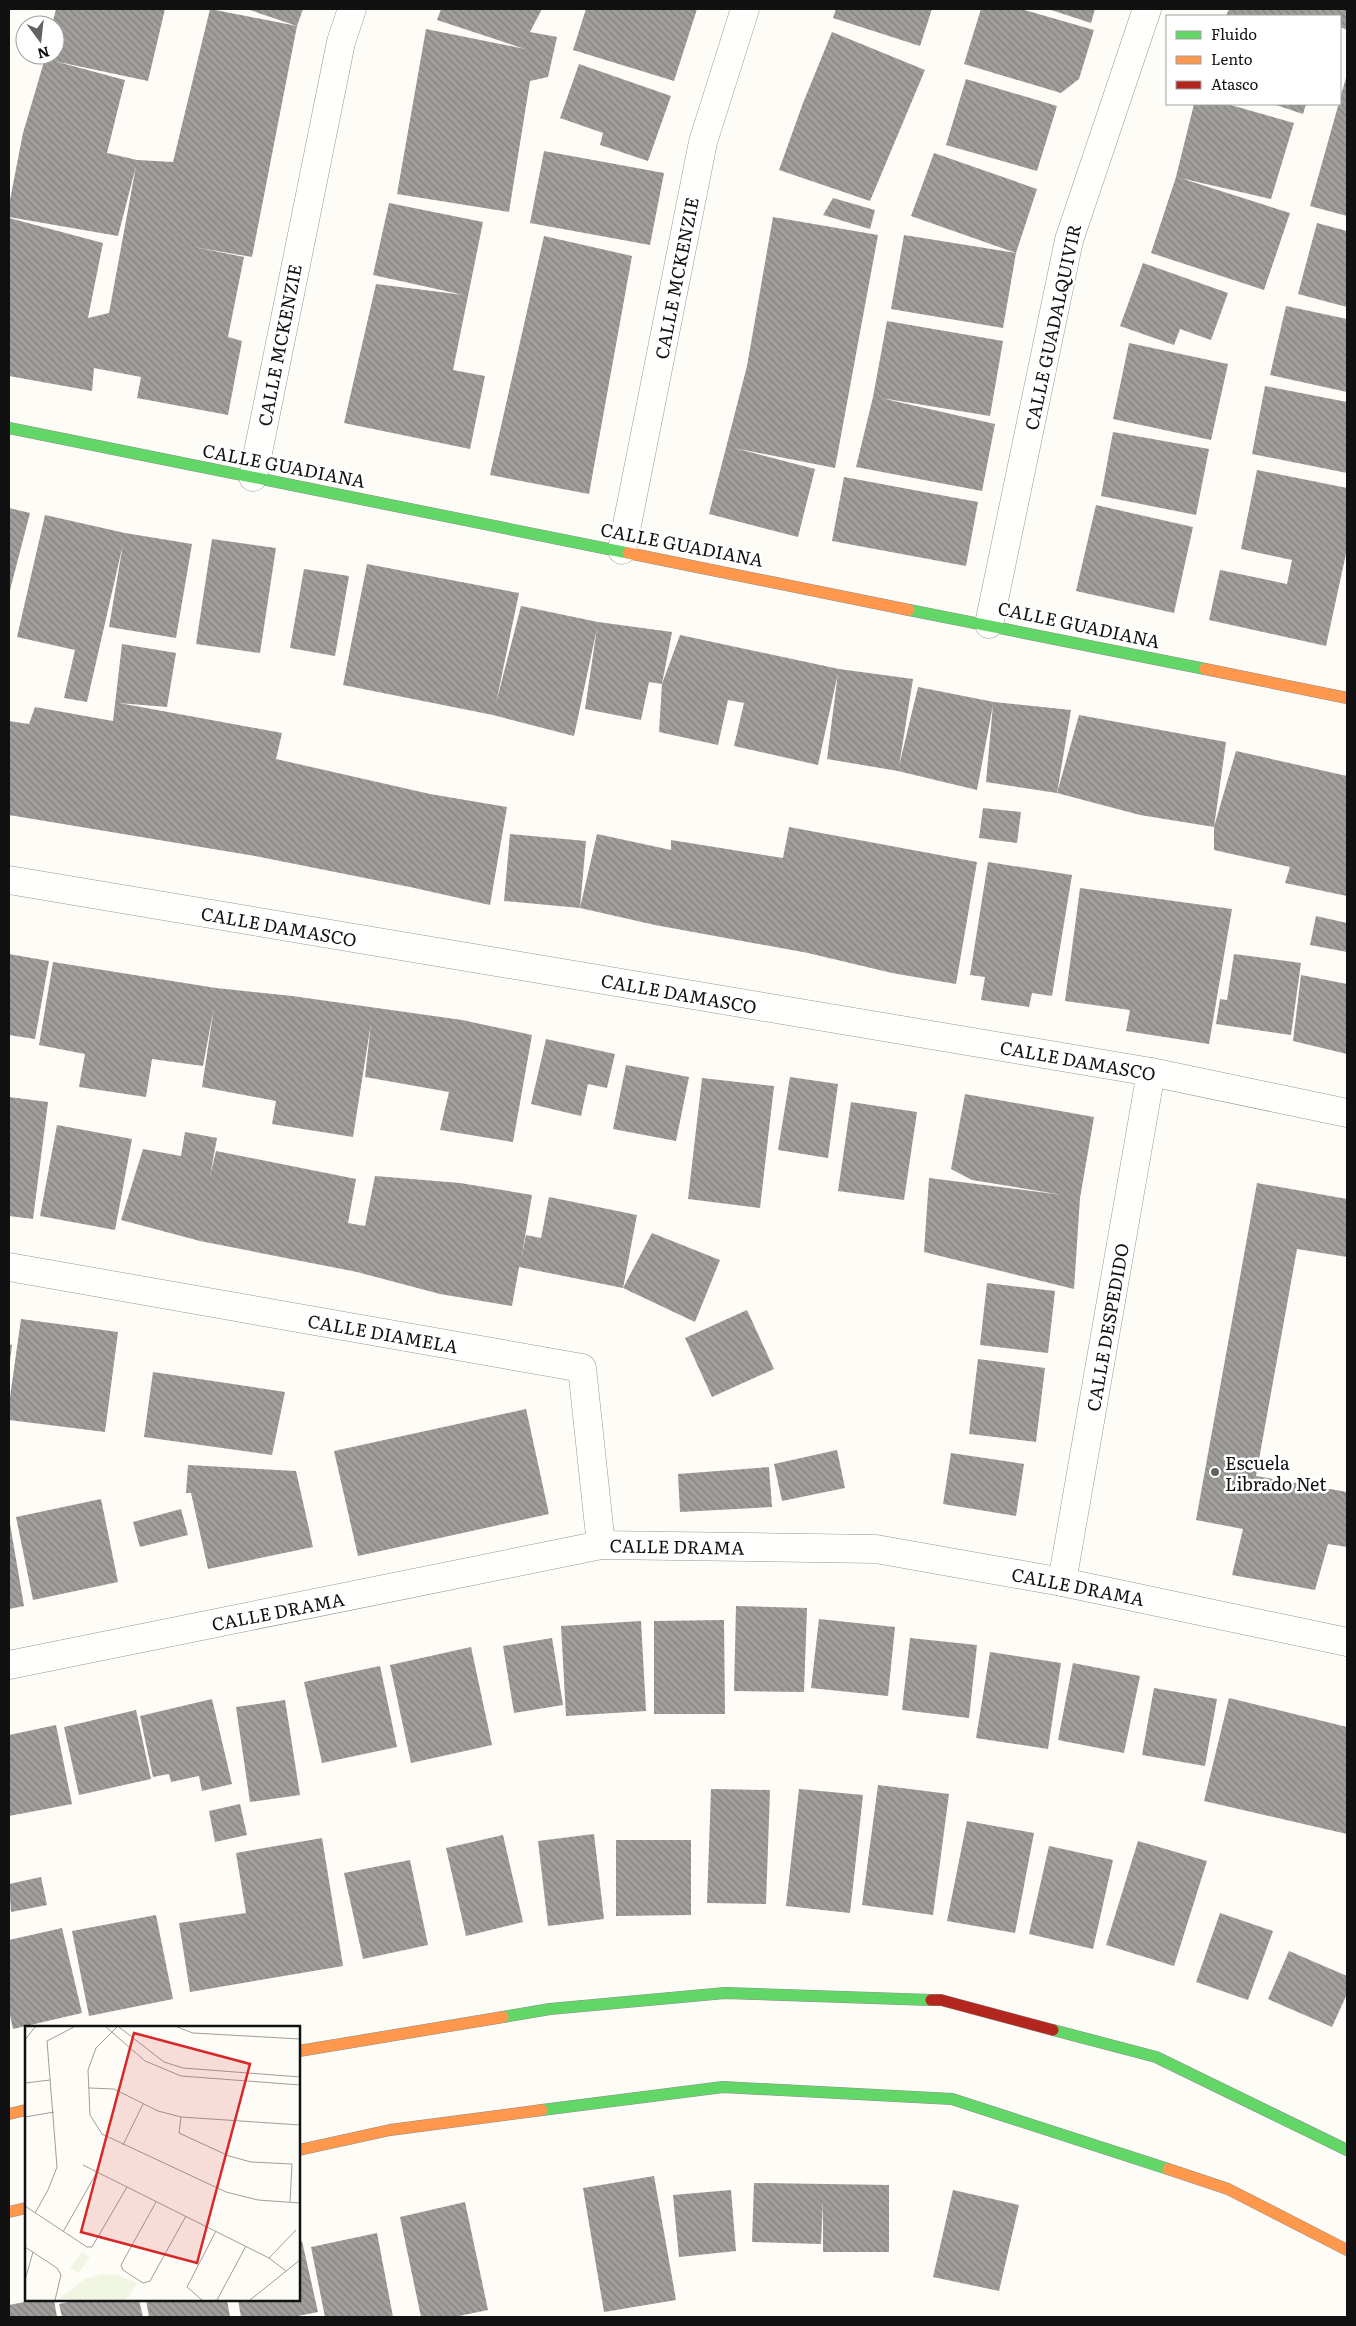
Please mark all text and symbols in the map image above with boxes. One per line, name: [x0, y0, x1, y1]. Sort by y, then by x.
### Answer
north arrow: [15, 15, 65, 65]
legend: [1166, 15, 1341, 105]
text: Fluido: [1211, 22, 1257, 45]
text: N: [35, 42, 52, 65]
text: Lento: [1211, 47, 1253, 70]
text: Atasco: [1211, 72, 1258, 95]
street label: CALLE MCKENZIE: [647, 195, 705, 361]
street label: CALLE GUADALQUIVIR: [1017, 221, 1087, 433]
street label: CALLE MCKENZIE: [250, 262, 308, 428]
street label: CALLE GUADIANA: [200, 436, 368, 494]
street label: CALLE GUADIANA: [598, 515, 766, 573]
street label: CALLE GUADIANA: [995, 594, 1163, 654]
street label: CALLE DAMASCO: [199, 899, 359, 953]
street label: CALLE DAMASCO: [599, 966, 759, 1020]
street label: CALLE DAMASCO: [998, 1033, 1158, 1087]
street label: CALLE DESPEDIDO: [1079, 1241, 1135, 1413]
street label: CALLE DIAMELA: [306, 1307, 460, 1359]
place label: Escuela Librado Net: [1225, 1449, 1327, 1497]
marker: Escuela Librado Net: [1209, 1466, 1221, 1478]
street label: CALLE DRAMA: [609, 1531, 745, 1561]
street label: CALLE DRAMA: [1009, 1560, 1147, 1612]
street label: CALLE DRAMA: [209, 1585, 347, 1637]
inset map: [25, 2026, 300, 2301]

